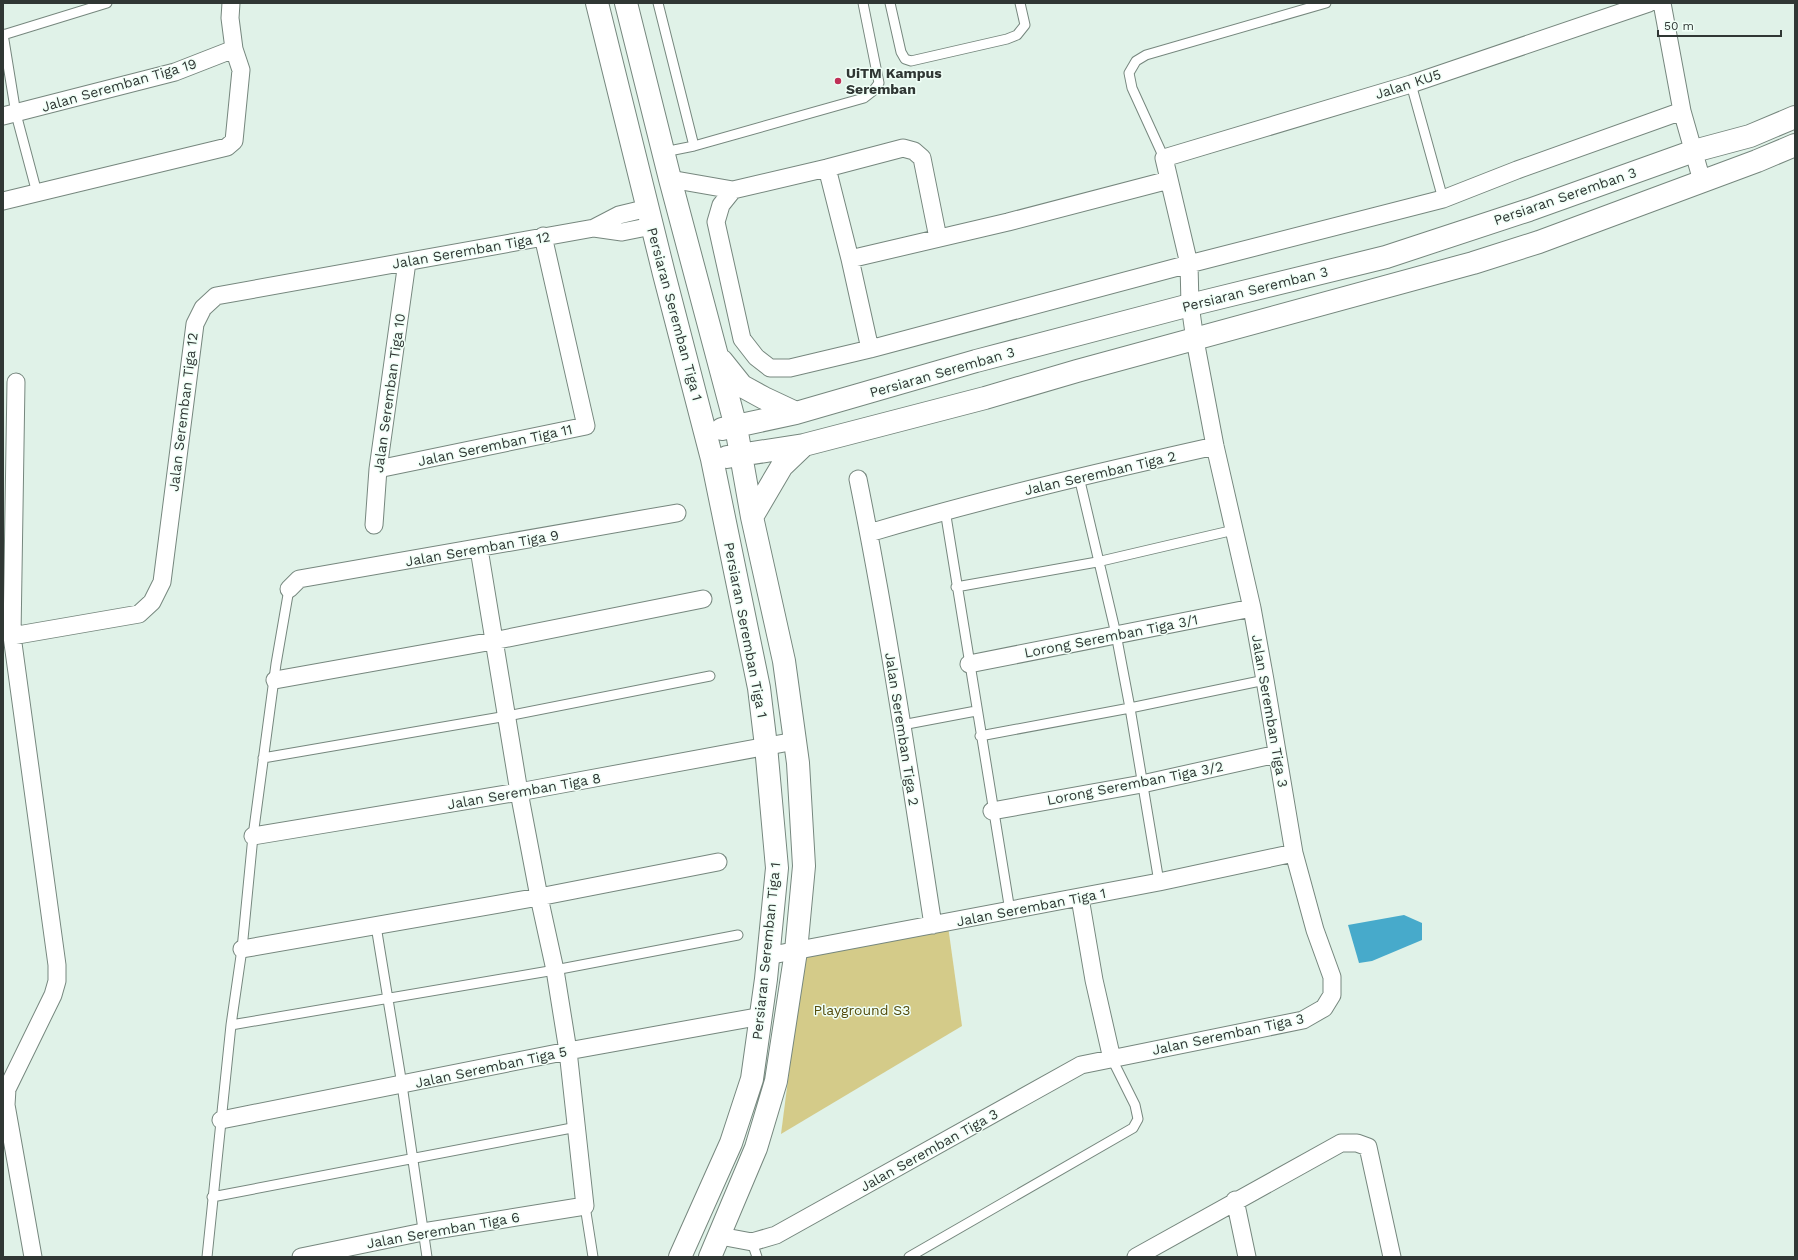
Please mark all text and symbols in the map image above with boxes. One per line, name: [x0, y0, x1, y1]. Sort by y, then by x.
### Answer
scale bar: [1658, 12, 1781, 38]
text: 50 m: [1664, 19, 1694, 33]
street label: Jalan Seremban Tiga 19: [40, 55, 198, 115]
place label: UiTM Kampus Seremban: [846, 65, 942, 97]
street label: Jalan KU5: [1373, 66, 1443, 102]
marker: UiTM Kampus Seremban: [833, 76, 843, 86]
street label: Persiaran Seremban 3: [1491, 164, 1639, 228]
street label: Persiaran Seremban Tiga 1: [644, 226, 706, 402]
street label: Jalan Seremban Tiga 12: [391, 228, 551, 272]
street label: Persiaran Seremban 3: [1180, 263, 1330, 315]
street label: Jalan Seremban Tiga 10: [370, 312, 408, 474]
street label: Jalan Seremban Tiga 12: [165, 332, 201, 492]
street label: Persiaran Seremban 3: [868, 344, 1016, 400]
street label: Jalan Seremban Tiga 11: [416, 421, 574, 469]
street label: Jalan Seremban Tiga 2: [1023, 448, 1177, 498]
street label: Jalan Seremban Tiga 9: [404, 527, 560, 569]
street label: Persiaran Seremban Tiga 1: [721, 541, 771, 719]
street label: Lorong Seremban Tiga 3/1: [1023, 611, 1199, 661]
street label: Jalan Seremban Tiga 3: [1249, 633, 1291, 789]
street label: Jalan Seremban Tiga 2: [882, 651, 922, 807]
street label: Lorong Seremban Tiga 3/2: [1045, 758, 1225, 808]
street label: Jalan Seremban Tiga 8: [446, 770, 602, 812]
street label: Persiaran Seremban Tiga 1: [749, 861, 783, 1041]
street label: Jalan Seremban Tiga 1: [955, 885, 1107, 929]
park label: Playground S3: [814, 1002, 910, 1018]
street label: Jalan Seremban Tiga 3: [1151, 1010, 1305, 1058]
street label: Jalan Seremban Tiga 5: [414, 1043, 568, 1091]
street label: Jalan Seremban Tiga 3: [857, 1105, 1001, 1195]
street label: Jalan Seremban Tiga 6: [365, 1209, 521, 1251]

